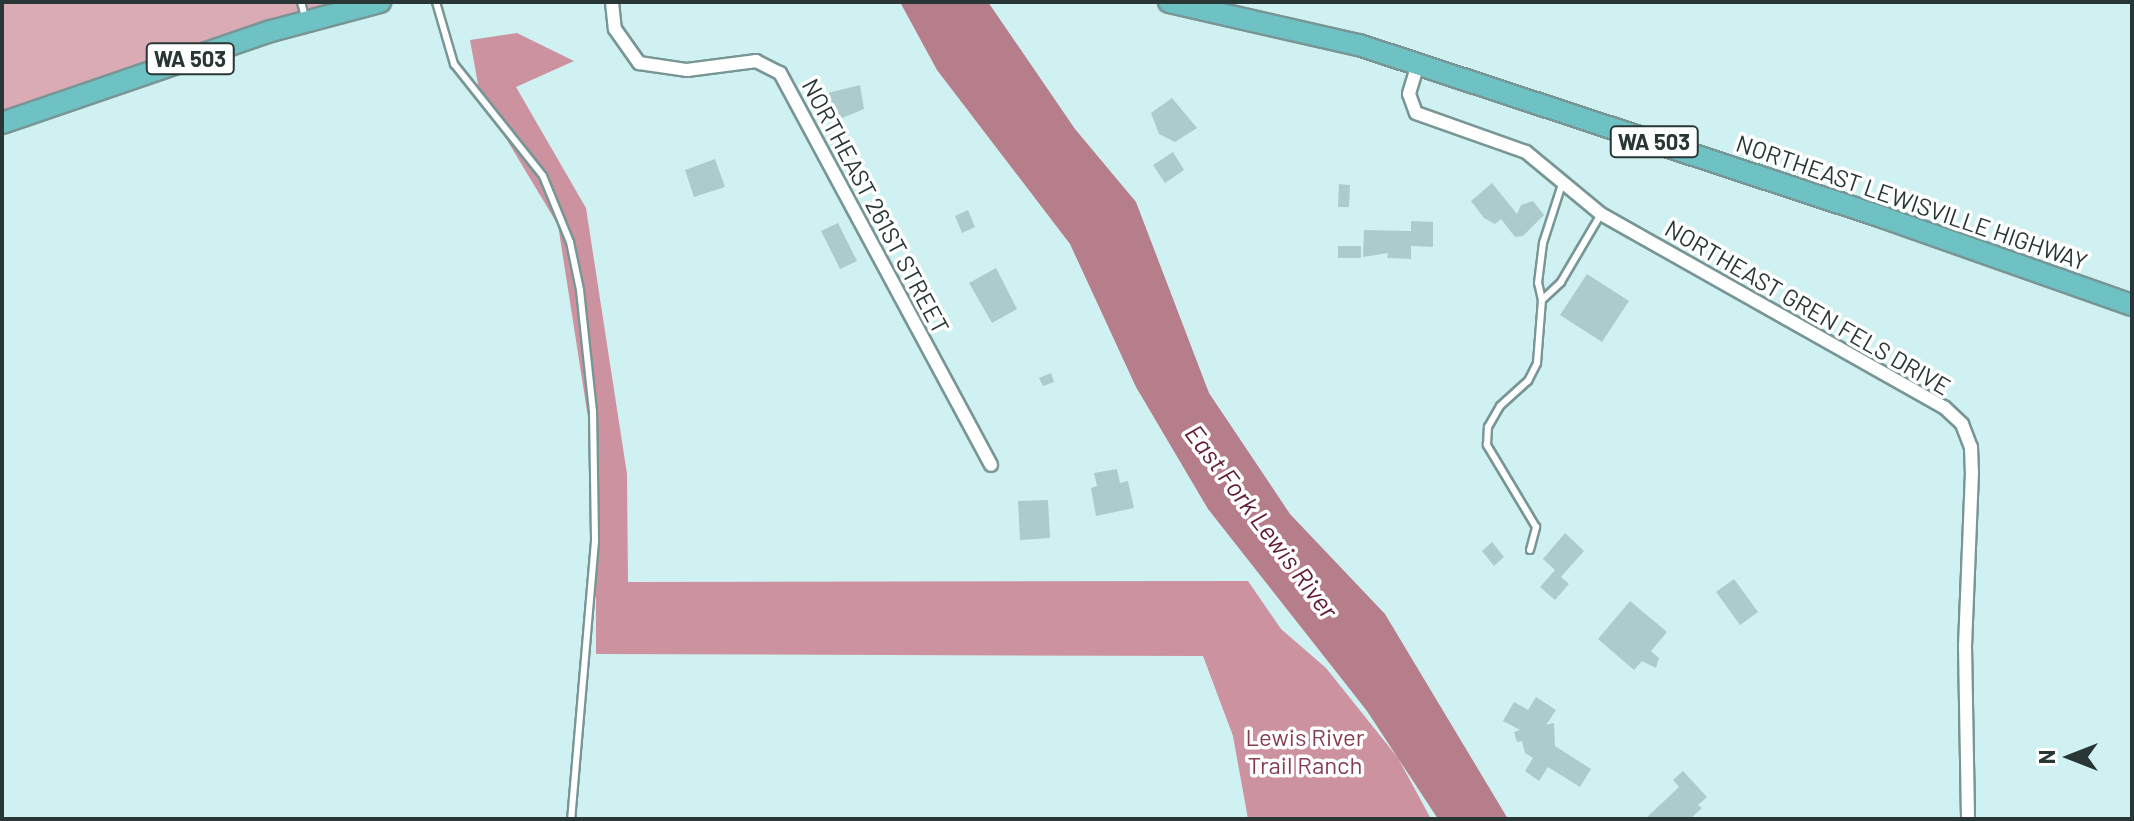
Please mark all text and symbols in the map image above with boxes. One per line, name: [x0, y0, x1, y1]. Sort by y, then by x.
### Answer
road number: WA 503: [144, 41, 236, 77]
street label: NORTHEAST 261ST STREET: [796, 73, 956, 339]
road number: WA 503: [1608, 124, 1700, 160]
street label: NORTHEAST LEWISVILLE HIGHWAY: [1733, 128, 2091, 276]
street label: NORTHEAST GREN FELS DRIVE: [1660, 213, 1956, 401]
water label: East Fork Lewis River: [1179, 418, 1345, 624]
north arrow: [2030, 717, 2110, 797]
park label: Lewis River Trail Ranch: [1245, 723, 1365, 779]
text: N: [2033, 750, 2059, 764]

